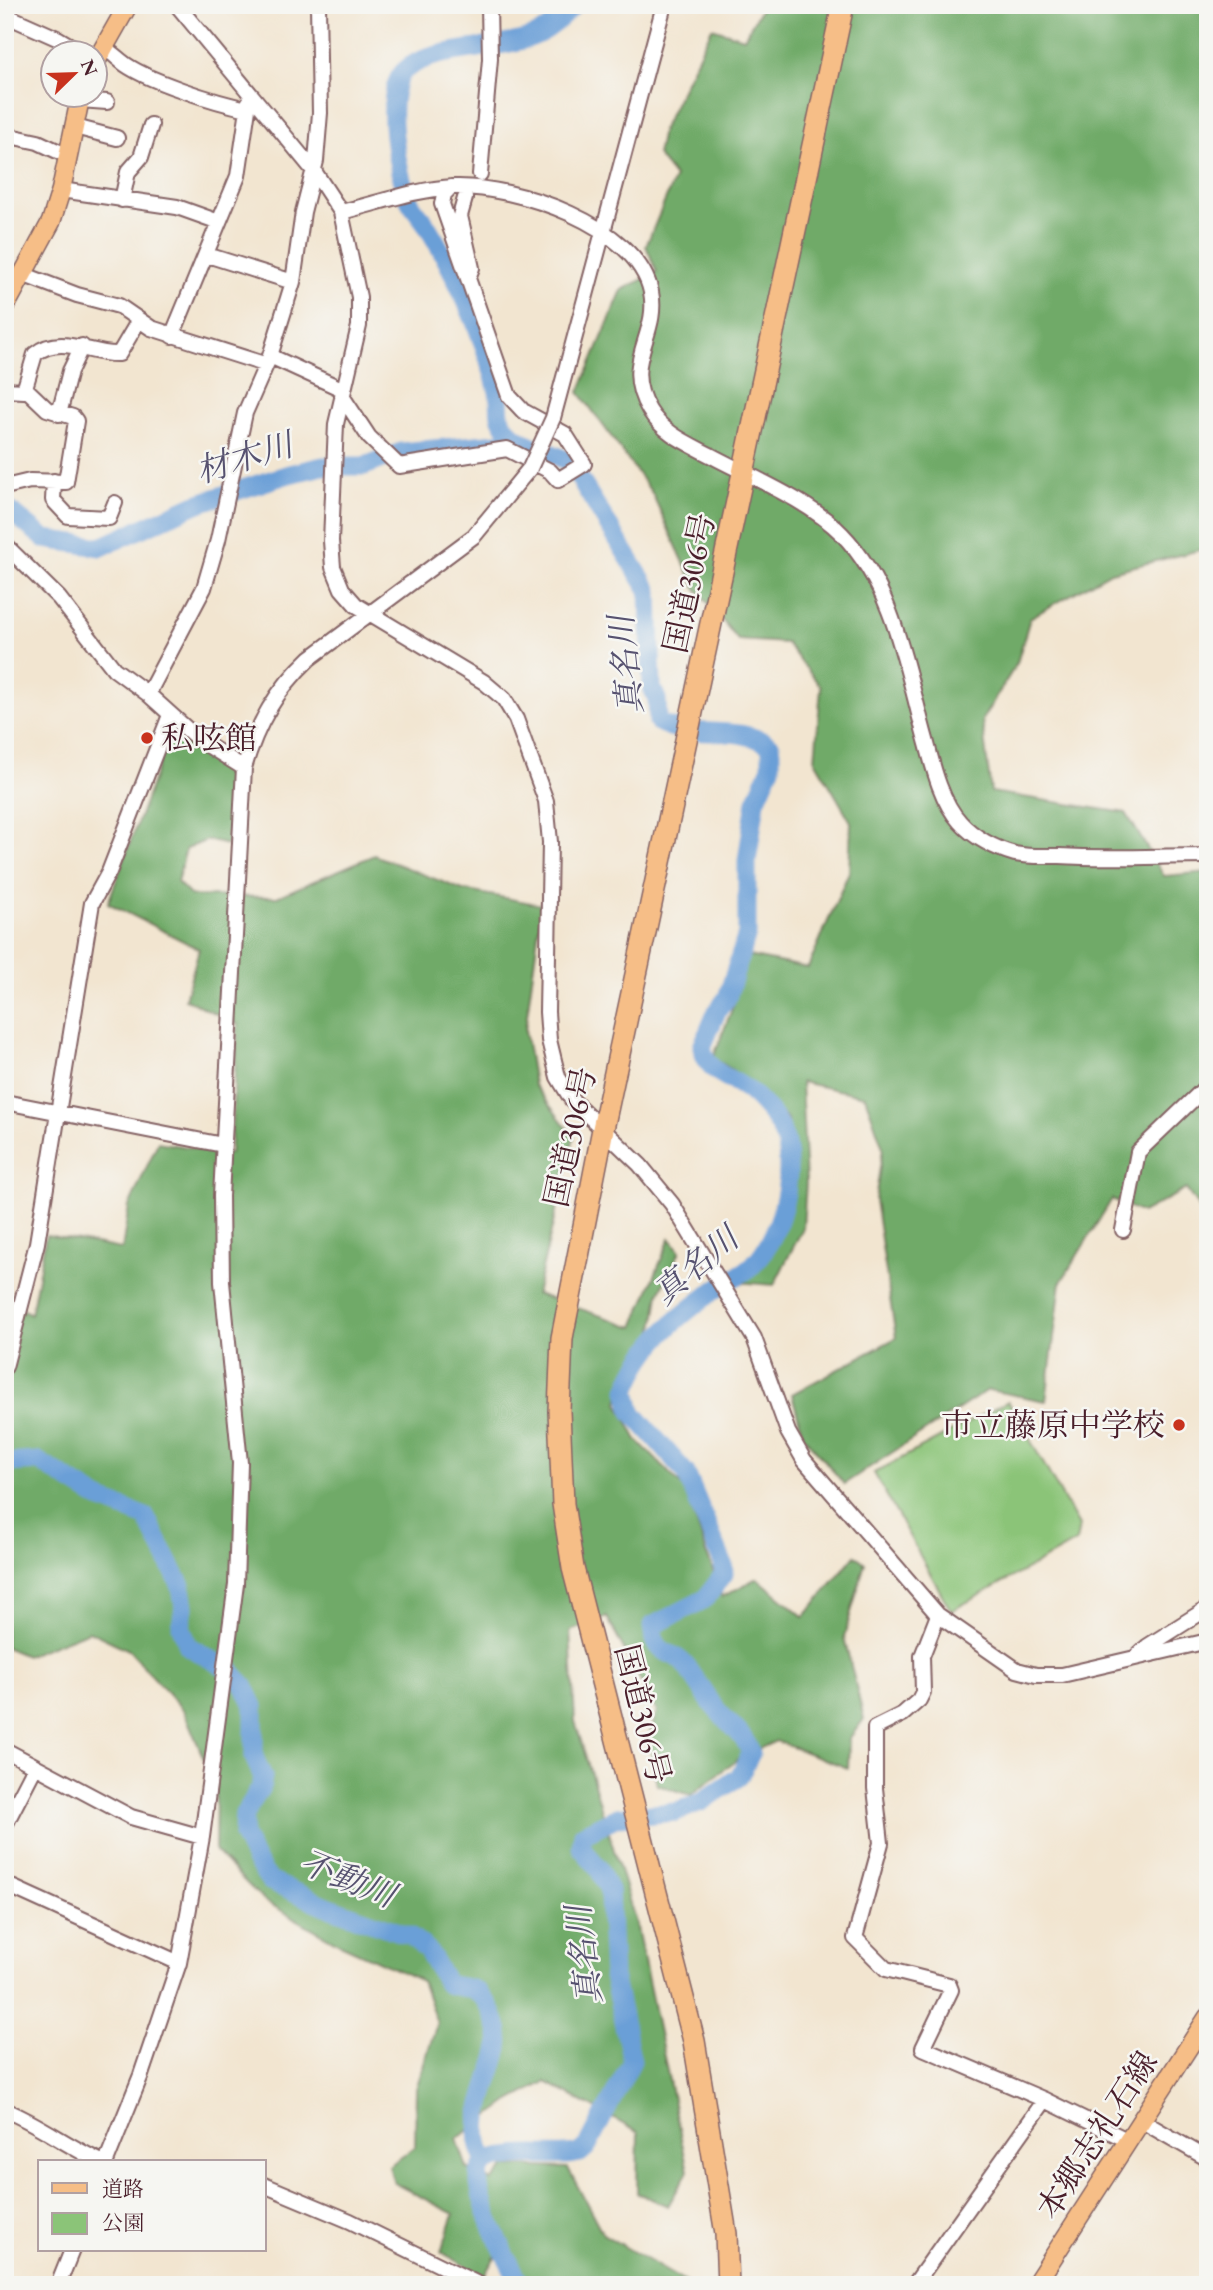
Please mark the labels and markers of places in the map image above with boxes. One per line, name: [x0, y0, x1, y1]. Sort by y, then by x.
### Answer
place label: 私呟館: [161, 717, 257, 759]
marker: 私呟館: [139, 730, 155, 746]
place label: 市立藤原中学校: [941, 1404, 1165, 1446]
marker: 市立藤原中学校: [1171, 1417, 1187, 1433]

